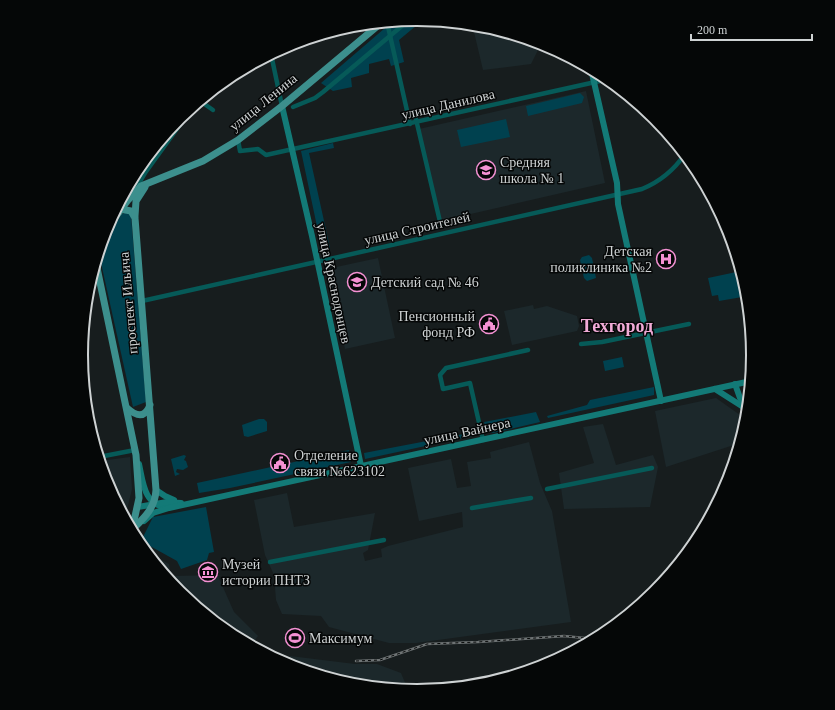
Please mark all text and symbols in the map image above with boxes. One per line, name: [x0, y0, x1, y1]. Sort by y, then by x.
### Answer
scale bar: [691, 16, 812, 42]
text: 200 m: [697, 23, 728, 37]
street label: улица Ленина: [227, 70, 301, 134]
street label: улица Данилова: [400, 86, 497, 123]
place label: Средняя школа № 1: [500, 155, 564, 186]
school or university icon: Средняя школа № 1: [475, 159, 497, 181]
street label: улица Строителей: [363, 209, 472, 248]
street label: улица Краснодонцев: [313, 221, 354, 345]
place label: Детская поликлиника №2: [550, 244, 653, 275]
hospital icon: Детская поликлиника №2: [655, 248, 677, 270]
street label: проспект Ильича: [117, 251, 140, 355]
school or university icon: Детский сад № 46: [346, 271, 368, 293]
place label: Детский сад № 46: [371, 275, 479, 290]
place label: Пенсионный фонд РФ: [399, 309, 476, 340]
public building icon: Пенсионный фонд РФ: [478, 313, 500, 335]
district label: Техгород: [581, 316, 653, 336]
street label: улица Вайнера: [422, 415, 512, 448]
place label: Отделение связи №623102: [294, 448, 385, 479]
public building icon: Отделение связи №623102: [269, 452, 291, 474]
place label: Музей истории ПНТЗ: [222, 557, 310, 588]
museum icon: Музей истории ПНТЗ: [197, 561, 219, 583]
sports icon: Максимум: [284, 627, 306, 649]
place label: Максимум: [309, 631, 372, 646]

